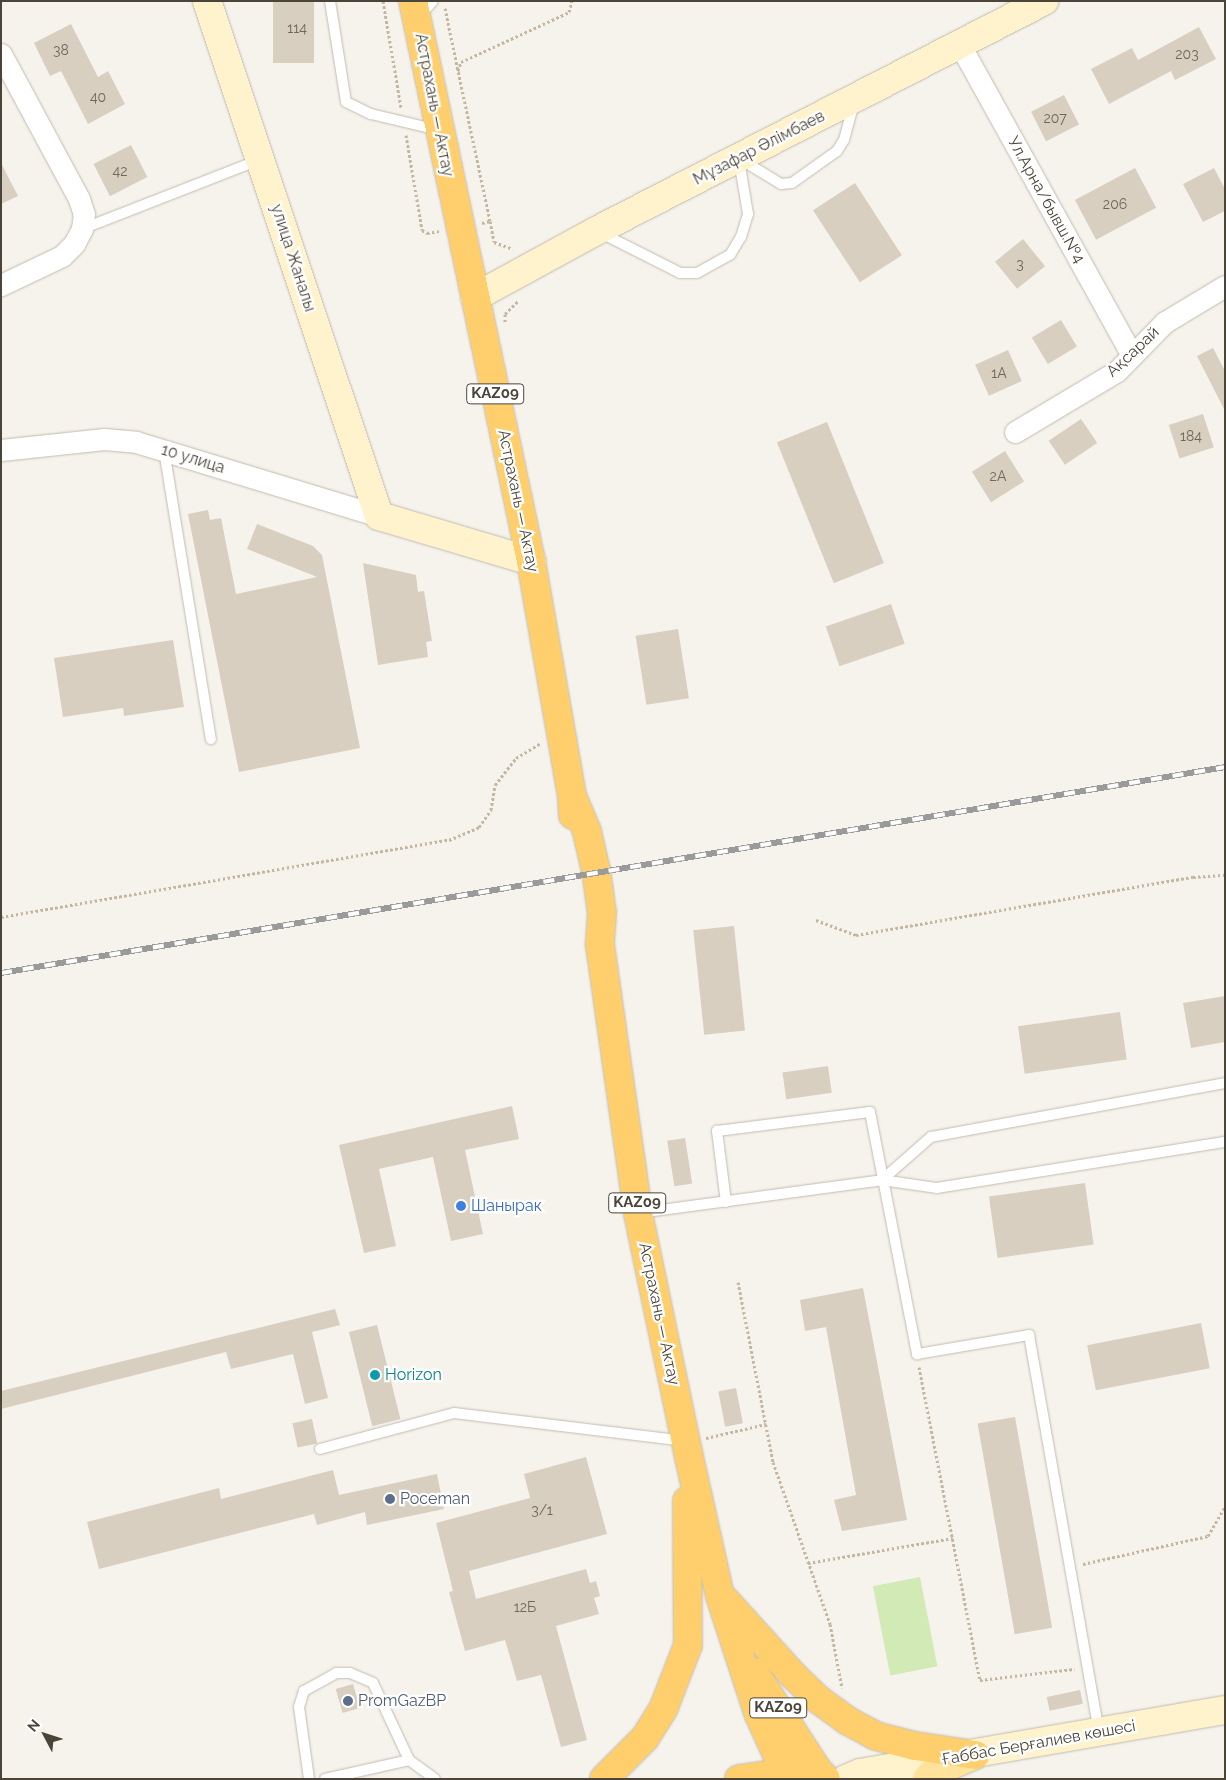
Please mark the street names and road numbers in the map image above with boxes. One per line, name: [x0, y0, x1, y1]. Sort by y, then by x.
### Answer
street label: Астрахань — Актау: [411, 32, 457, 178]
street label: Мұзафар Әлімбаев: [690, 107, 828, 189]
street label: Ул.Арна/бывш.№4: [1003, 133, 1089, 267]
street label: улица Жаналы: [267, 202, 319, 314]
street label: Ақсарай: [1103, 323, 1163, 381]
road number: KAZ09: [465, 382, 525, 406]
street label: Астрахань — Актау: [493, 428, 543, 574]
street label: 10 улица: [159, 440, 227, 478]
road number: KAZ09: [607, 1190, 667, 1216]
street label: Астрахань — Актау: [634, 1241, 684, 1387]
road number: KAZ09: [748, 1696, 808, 1720]
street label: Ғаббас Берғалиев көшесі: [941, 1717, 1137, 1769]

